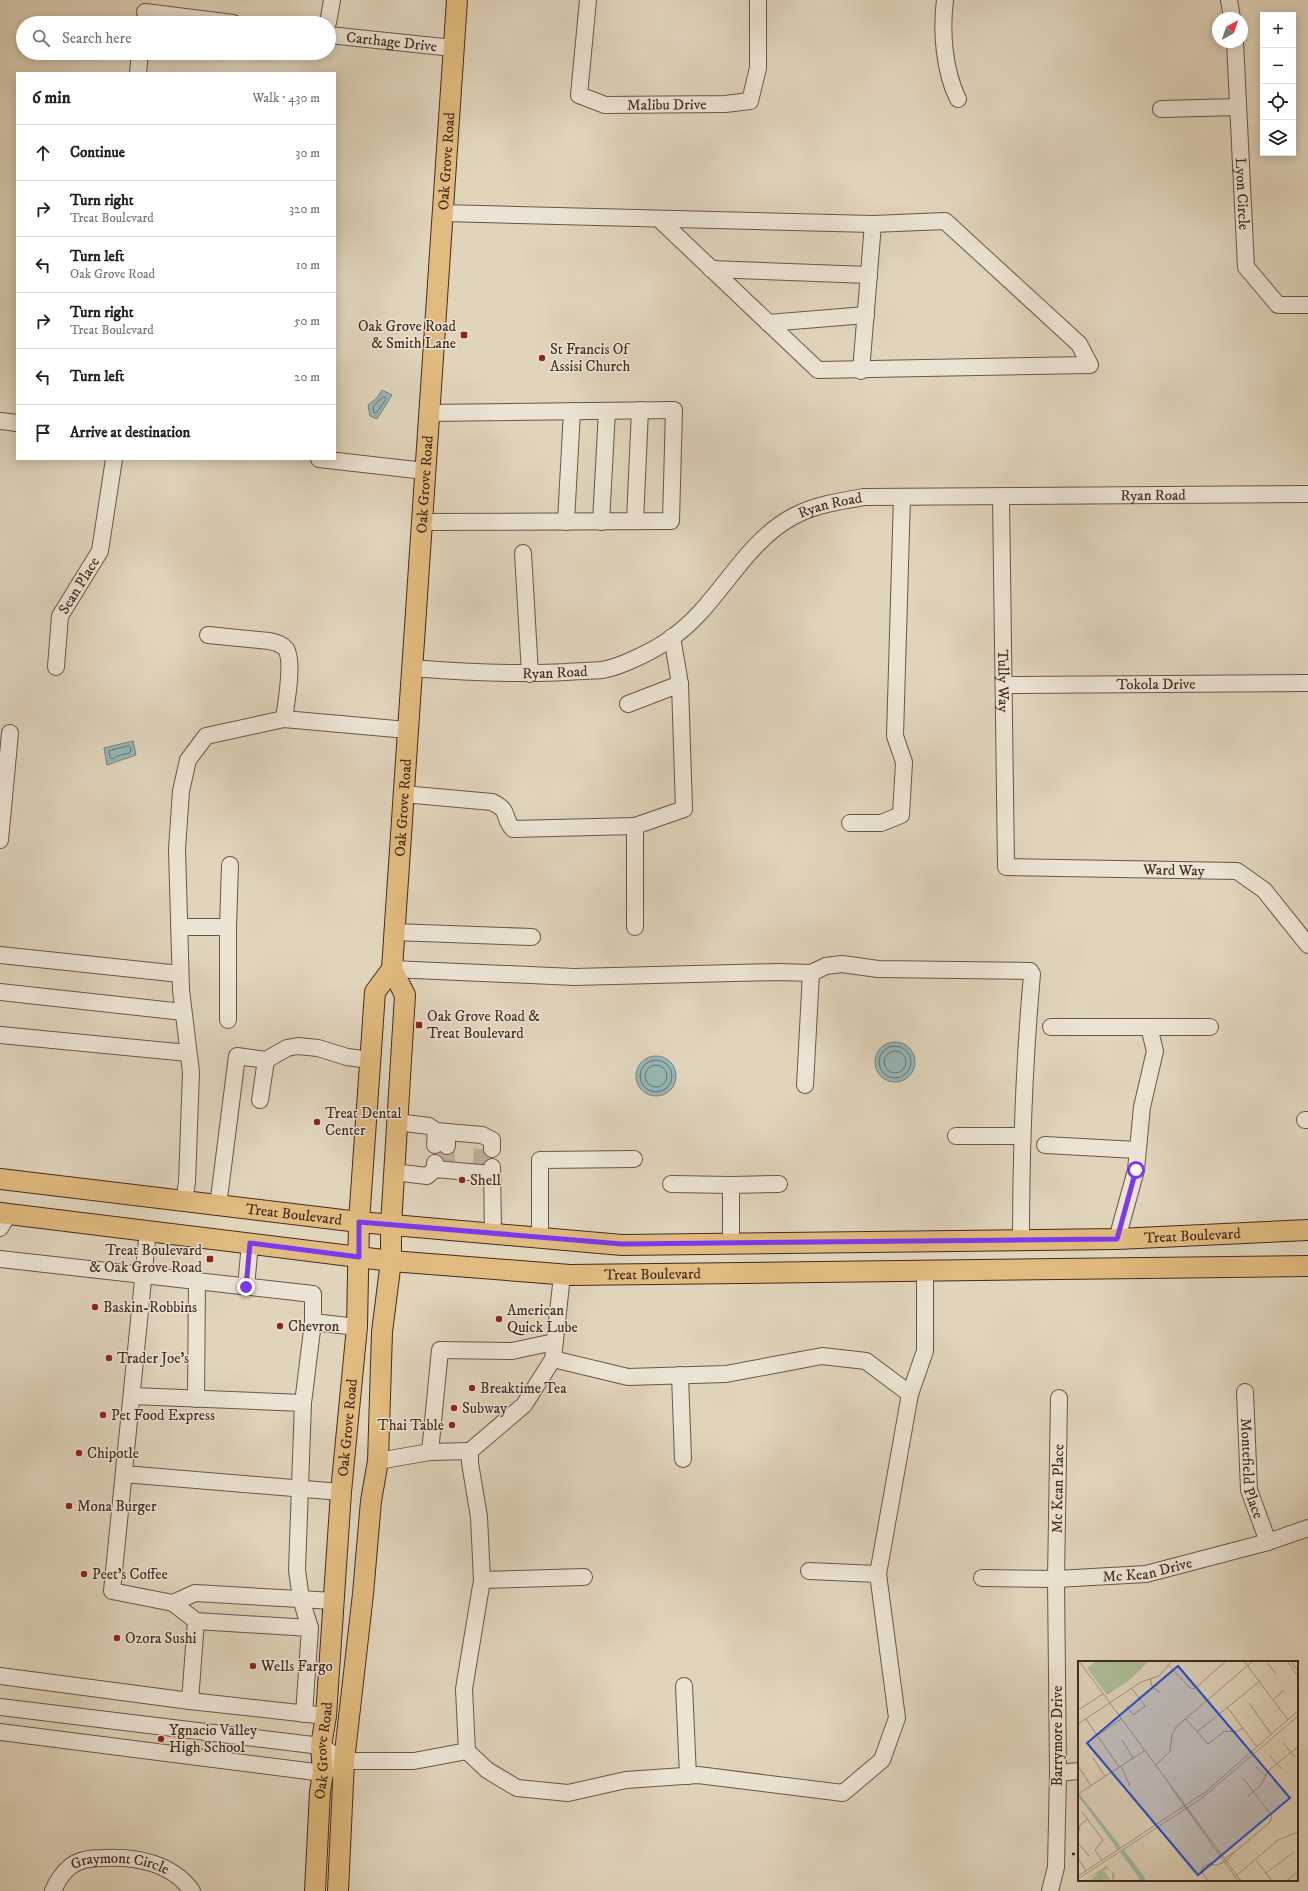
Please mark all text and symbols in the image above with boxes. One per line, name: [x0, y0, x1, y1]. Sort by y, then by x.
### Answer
north arrow: [1212, 12, 1248, 48]
map controls: [1260, 12, 1296, 156]
button: +: [1260, 12, 1296, 48]
search box: [16, 16, 336, 60]
icon: search: [30, 27, 52, 49]
street label: Carthage Drive: [345, 27, 438, 56]
text: Search here: [62, 29, 131, 48]
button: −: [1260, 48, 1296, 84]
button: locate: [1260, 84, 1296, 120]
text: 6 min: [32, 87, 71, 109]
text: Walk · 430 m: [252, 90, 320, 106]
street label: Malibu Drive: [627, 95, 707, 114]
street label: Oak Grove Road: [433, 111, 459, 211]
button: layers: [1260, 120, 1296, 156]
icon: ahead: [32, 142, 54, 164]
text: Continue: [70, 143, 125, 162]
text: 30 m: [296, 145, 320, 161]
street label: Lyon Circle: [1231, 157, 1254, 231]
text: Turn right: [70, 191, 133, 210]
icon: right: [32, 198, 54, 220]
text: 320 m: [289, 201, 320, 217]
text: Treat Boulevard: [70, 210, 154, 226]
text: Turn left: [70, 247, 124, 266]
icon: left: [32, 254, 54, 276]
text: 10 m: [296, 257, 320, 273]
text: Oak Grove Road: [70, 266, 155, 282]
text: Turn right: [70, 303, 133, 322]
icon: right: [32, 310, 54, 332]
text: 50 m: [294, 313, 320, 329]
place label: Oak Grove Road & Smith Lane: [358, 317, 457, 353]
text: Treat Boulevard: [70, 322, 154, 338]
marker: Oak Grove Road & Smith Lane: [459, 330, 469, 340]
place label: St Francis Of Assisi Church: [550, 340, 631, 376]
marker: St Francis Of Assisi Church: [537, 353, 547, 363]
icon: left: [32, 366, 54, 388]
text: Turn left: [70, 367, 124, 386]
text: 20 m: [294, 369, 320, 385]
icon: arrive: [32, 422, 54, 444]
text: Arrive at destination: [70, 423, 190, 442]
street label: Oak Grove Road: [412, 434, 437, 534]
street label: Ryan Road: [1120, 485, 1186, 505]
street label: Ryan Road: [795, 488, 864, 522]
street label: Sean Place: [54, 553, 104, 618]
street label: Tully Way: [994, 649, 1013, 713]
street label: Ryan Road: [522, 661, 588, 683]
street label: Tokola Drive: [1116, 674, 1196, 694]
street label: Oak Grove Road: [390, 758, 416, 857]
street label: Ward Way: [1142, 860, 1206, 880]
place label: Oak Grove Road & Treat Boulevard: [427, 1007, 540, 1043]
marker: Oak Grove Road & Treat Boulevard: [414, 1020, 424, 1030]
place label: Treat Dental Center: [325, 1104, 402, 1140]
marker: Treat Dental Center: [312, 1117, 322, 1127]
route start: [1127, 1161, 1145, 1179]
place label: Shell: [470, 1171, 501, 1190]
marker: Shell: [457, 1175, 467, 1185]
street label: Treat Boulevard: [245, 1199, 344, 1229]
street label: Treat Boulevard: [1144, 1224, 1242, 1247]
place label: Treat Boulevard & Oak Grove Road: [89, 1241, 203, 1277]
marker: Treat Boulevard & Oak Grove Road: [205, 1254, 215, 1264]
street label: Treat Boulevard: [604, 1264, 702, 1284]
route end: [237, 1278, 255, 1296]
place label: Baskin-Robbins: [103, 1298, 197, 1317]
place label: American Quick Lube: [507, 1301, 578, 1337]
marker: Baskin-Robbins: [90, 1302, 100, 1312]
marker: American Quick Lube: [494, 1314, 504, 1324]
place label: Chevron: [288, 1317, 339, 1336]
marker: Chevron: [275, 1321, 285, 1331]
place label: Trader Joe's: [117, 1349, 189, 1368]
marker: Trader Joe's: [104, 1353, 114, 1363]
street label: Oak Grove Road: [333, 1377, 361, 1477]
place label: Breaktime Tea: [480, 1379, 567, 1398]
marker: Breaktime Tea: [467, 1383, 477, 1393]
place label: Subway: [462, 1399, 508, 1418]
marker: Subway: [449, 1403, 459, 1413]
place label: Pet Food Express: [111, 1406, 215, 1425]
marker: Pet Food Express: [98, 1410, 108, 1420]
place label: Thai Table: [377, 1416, 444, 1435]
street label: Montefield Place: [1237, 1418, 1268, 1521]
marker: Thai Table: [447, 1420, 457, 1430]
place label: Chipotle: [87, 1444, 139, 1463]
street label: Mc Kean Place: [1047, 1444, 1068, 1534]
marker: Chipotle: [74, 1448, 84, 1458]
place label: Mona Burger: [77, 1497, 157, 1516]
marker: Mona Burger: [64, 1501, 74, 1511]
street label: Mc Kean Drive: [1102, 1553, 1194, 1586]
place label: Peet's Coffee: [92, 1565, 168, 1584]
marker: Peet's Coffee: [79, 1569, 89, 1579]
place label: Ozora Sushi: [125, 1629, 197, 1648]
marker: Ozora Sushi: [112, 1633, 122, 1643]
place label: Wells Fargo: [260, 1657, 333, 1676]
marker: Wells Fargo: [248, 1661, 258, 1671]
inset map: [1078, 1661, 1298, 1881]
street label: Barrymore Drive: [1048, 1685, 1067, 1787]
street label: Oak Grove Road: [310, 1701, 336, 1800]
place label: Ygnacio Valley High School: [169, 1721, 258, 1757]
marker: Ygnacio Valley High School: [156, 1734, 166, 1744]
street label: Graymont Circle: [67, 1848, 173, 1879]

